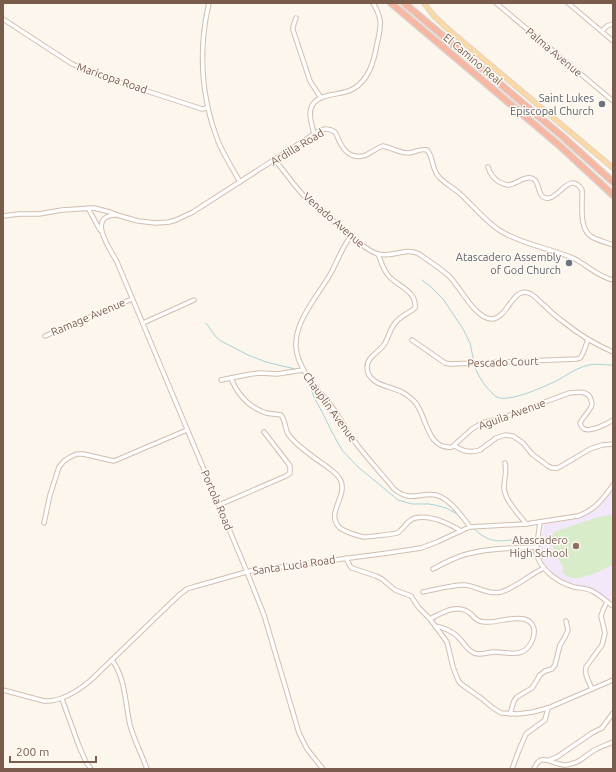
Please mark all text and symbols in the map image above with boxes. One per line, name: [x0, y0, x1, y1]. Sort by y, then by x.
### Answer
street label: Palma Avenue: [523, 25, 585, 79]
street label: El Camino Real: [441, 31, 505, 87]
street label: Maricopa Road: [75, 60, 149, 96]
place label: Saint Lukes Episcopal Church: [510, 92, 594, 117]
marker: Saint Lukes Episcopal Church: [597, 99, 607, 109]
street label: Ardilla Road: [268, 126, 326, 168]
street label: Venado Avenue: [301, 190, 367, 250]
place label: Atascadero Assembly of God Church: [456, 251, 562, 276]
marker: Atascadero Assembly of God Church: [564, 258, 574, 268]
street label: Ramage Avenue: [49, 296, 127, 338]
street label: Pescado Court: [467, 355, 539, 369]
street label: Chauplin Avenue: [301, 370, 359, 444]
street label: Aguila Avenue: [477, 396, 547, 432]
street label: Portola Road: [199, 468, 235, 532]
place label: Atascadero High School: [510, 534, 568, 559]
marker: Atascadero High School: [571, 541, 581, 551]
street label: Santa Lucia Road: [252, 553, 336, 577]
scale bar: [10, 738, 96, 764]
text: 200 m: [16, 745, 49, 758]

